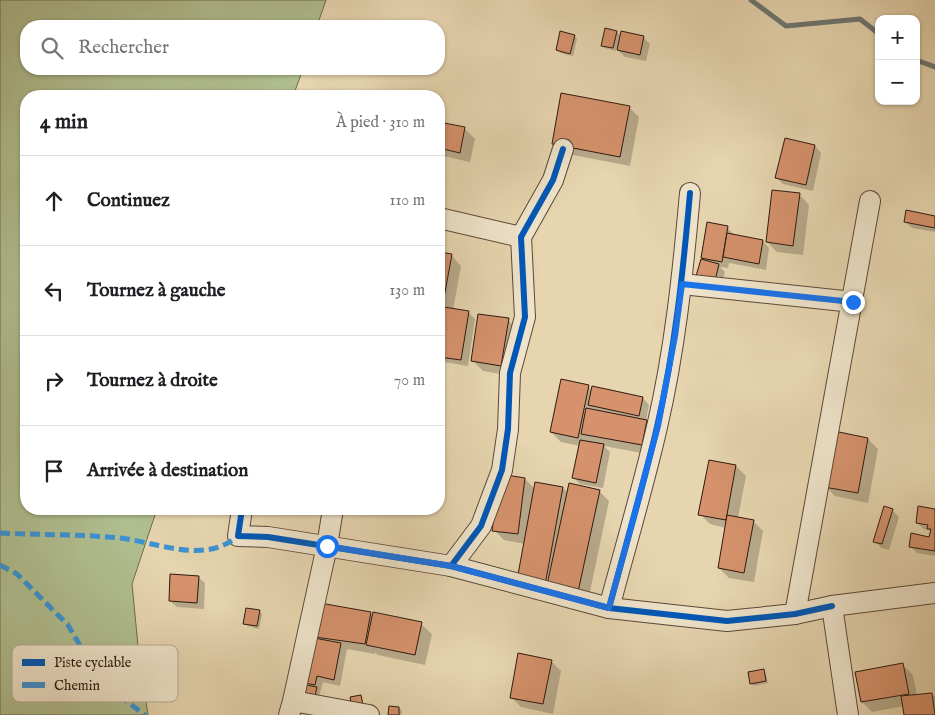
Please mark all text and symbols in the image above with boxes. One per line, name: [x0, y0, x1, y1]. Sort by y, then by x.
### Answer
map controls: [875, 15, 920, 105]
button: +: [875, 15, 920, 60]
search box: [20, 20, 445, 75]
icon: search: [38, 34, 66, 62]
text: Rechercher: [78, 36, 169, 60]
button: −: [875, 60, 920, 105]
text: 4 min: [40, 109, 88, 136]
text: À pied · 310 m: [336, 113, 425, 133]
icon: ahead: [40, 187, 68, 215]
text: Continuez: [87, 189, 170, 213]
text: 110 m: [389, 191, 425, 211]
icon: left: [40, 277, 68, 305]
text: Tournez à gauche: [87, 279, 226, 303]
text: 130 m: [389, 281, 425, 301]
route end: [842, 291, 865, 314]
icon: right: [40, 367, 68, 395]
text: Tournez à droite: [87, 369, 218, 393]
text: 70 m: [394, 371, 425, 391]
icon: arrive: [40, 457, 68, 485]
text: Arrivée à destination: [87, 459, 248, 483]
route start: [316, 535, 339, 558]
legend: [12, 645, 178, 702]
text: Piste cyclable: [54, 654, 132, 672]
text: Chemin: [54, 677, 100, 695]

